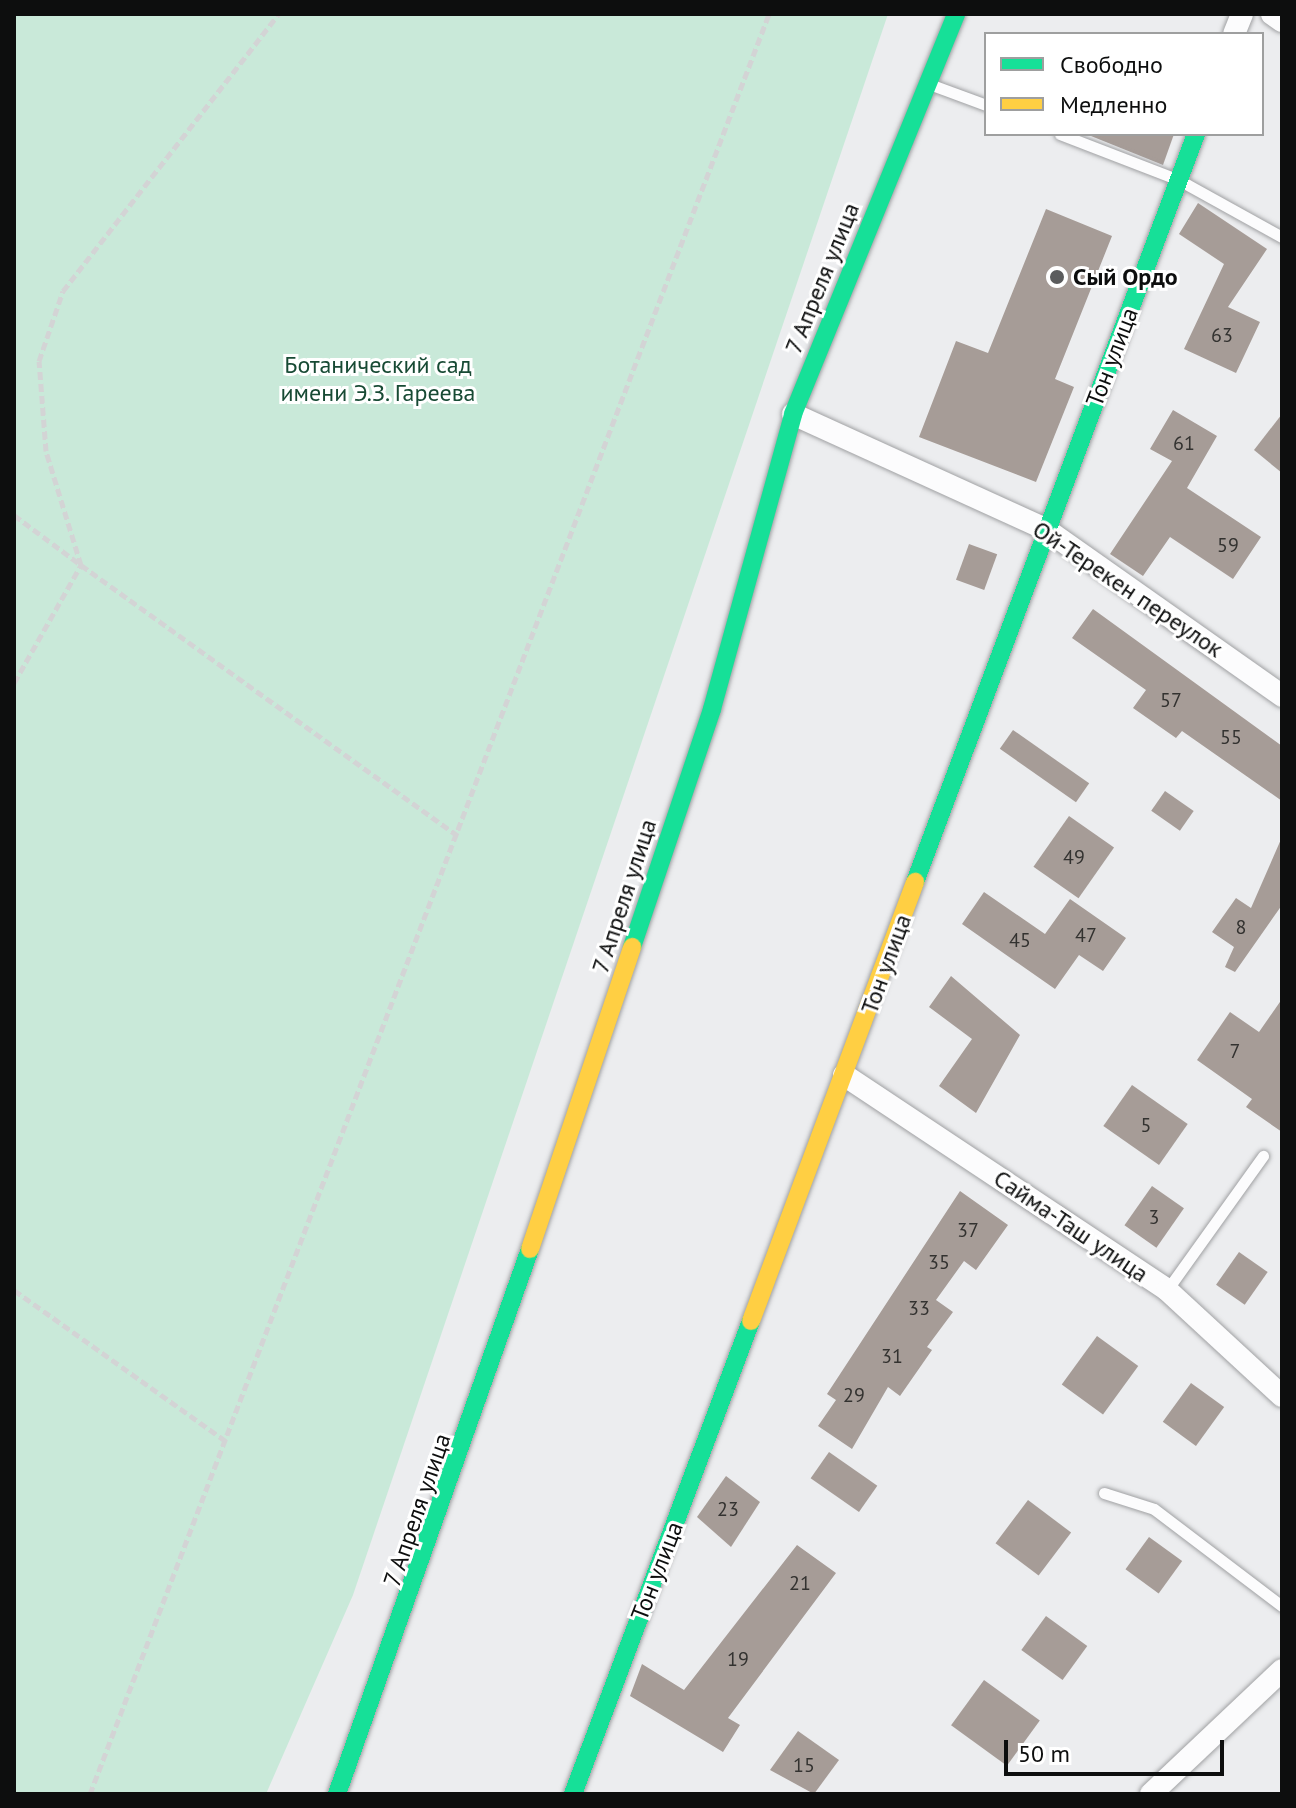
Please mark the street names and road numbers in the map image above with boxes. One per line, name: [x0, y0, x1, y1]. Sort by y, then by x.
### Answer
street label: 7 Апреля улица: [778, 198, 866, 358]
street label: Тон улица: [1080, 303, 1144, 411]
street label: Ой-Терекен переулок: [1027, 515, 1229, 663]
street label: 7 Апреля улица: [585, 815, 663, 977]
street label: Тон улица: [855, 910, 917, 1018]
street label: Сайма-Таш улица: [988, 1164, 1154, 1288]
street label: 7 Апреля улица: [377, 1429, 457, 1591]
street label: Тон улица: [625, 1517, 689, 1625]

